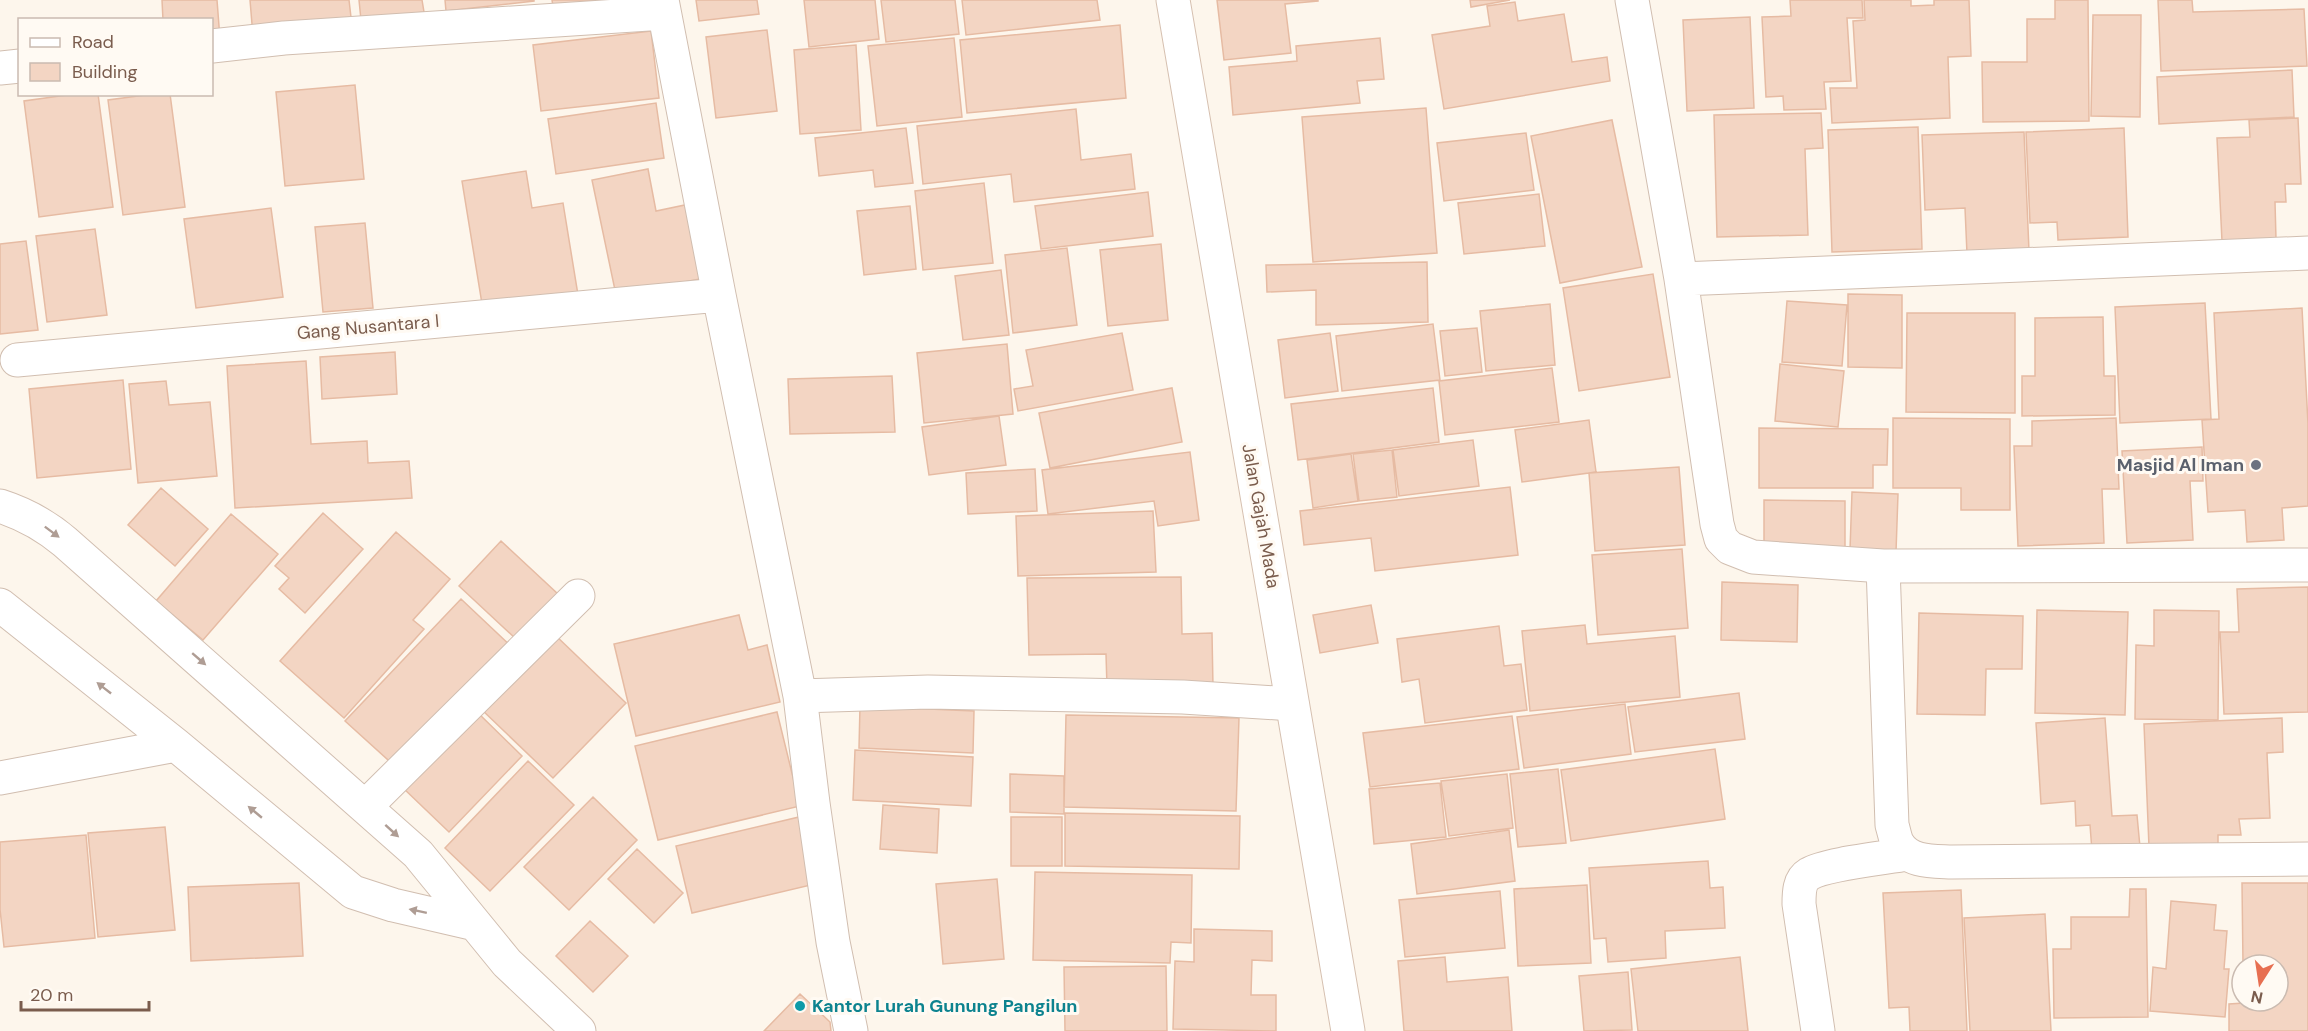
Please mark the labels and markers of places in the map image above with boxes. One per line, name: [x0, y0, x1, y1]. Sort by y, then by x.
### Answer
place label: Masjid Al Iman: [2117, 453, 2244, 477]
marker: Masjid Al Iman: [2249, 458, 2263, 472]
place label: Kantor Lurah Gunung Pangilun: [812, 994, 1077, 1018]
marker: Kantor Lurah Gunung Pangilun: [793, 999, 807, 1013]

